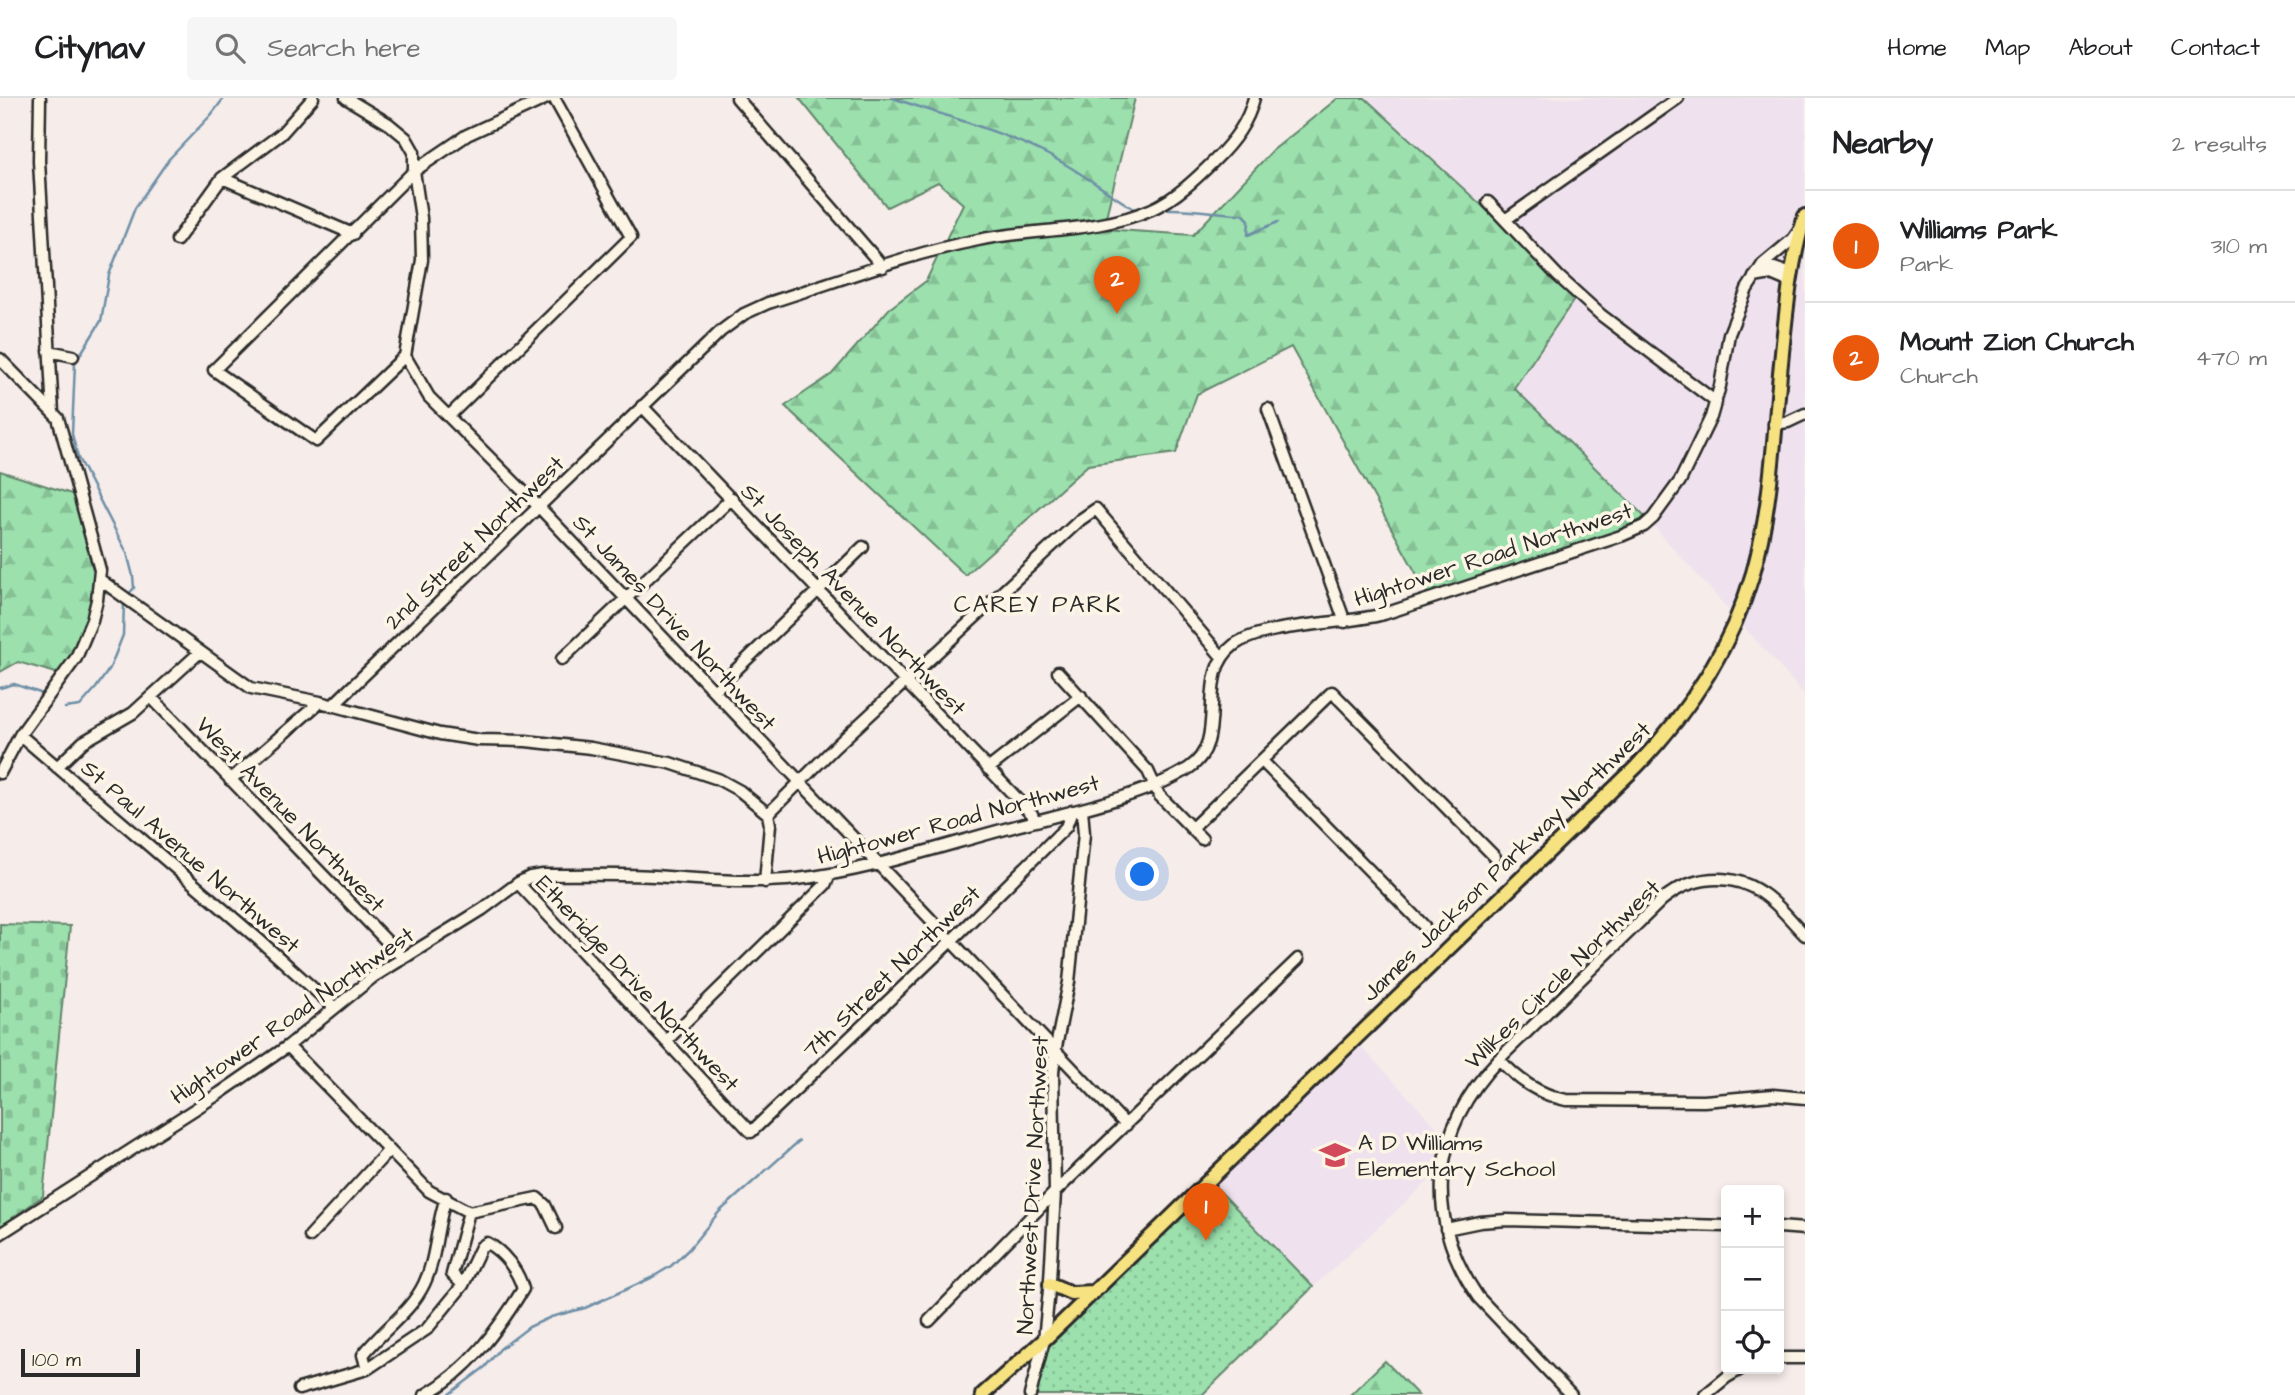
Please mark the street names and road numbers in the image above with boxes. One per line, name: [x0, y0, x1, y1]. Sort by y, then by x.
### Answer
street label: 2nd Street Northwest: [378, 448, 572, 637]
street label: St Joseph Avenue Northwest: [733, 476, 974, 724]
street label: Hightower Road Northwest: [1350, 495, 1637, 616]
street label: St James Drive Northwest: [565, 507, 784, 739]
street label: West Avenue Northwest: [188, 710, 393, 920]
street label: James Jackson Parkway Northwest: [1355, 714, 1660, 1010]
street label: St Paul Avenue Northwest: [74, 753, 307, 961]
street label: Hightower Road Northwest: [814, 767, 1104, 874]
street label: Etheridge Drive Northwest: [527, 868, 747, 1100]
street label: Wilkes Circle Northwest: [1458, 872, 1668, 1077]
street label: 7th Street Northwest: [795, 877, 988, 1065]
street label: Hightower Road Northwest: [164, 919, 422, 1113]
street label: Northwest Drive Northwest: [1009, 1034, 1057, 1335]

